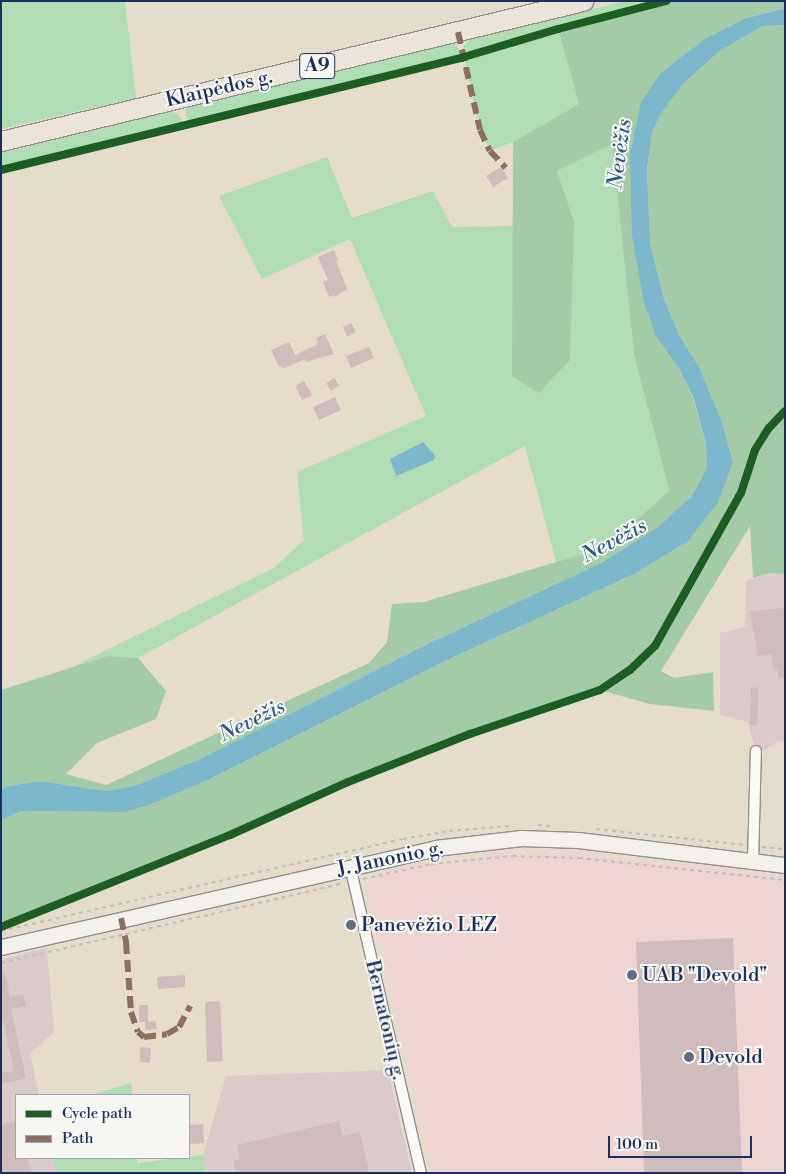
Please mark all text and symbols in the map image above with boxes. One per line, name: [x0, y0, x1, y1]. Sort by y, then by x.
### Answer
road number: A9: [298, 49, 336, 82]
street label: Klaipėdos g.: [163, 65, 275, 113]
water label: Nevėžis: [603, 117, 637, 191]
water label: Nevėžis: [577, 513, 651, 569]
water label: Nevėžis: [215, 694, 289, 748]
street label: J. Janonio g.: [335, 836, 445, 882]
place label: Panevėžio LEZ: [361, 913, 497, 937]
marker: Panevėžio LEZ: [345, 919, 357, 931]
street label: Bernatonių g.: [360, 958, 410, 1082]
place label: UAB "Devold": [642, 963, 767, 987]
marker: UAB "Devold": [626, 969, 638, 981]
place label: Devold: [699, 1045, 763, 1069]
marker: Devold: [683, 1051, 695, 1063]
legend: [15, 1094, 190, 1159]
text: Cycle path: [62, 1104, 132, 1123]
scale bar: [611, 1126, 755, 1158]
text: Path: [62, 1129, 94, 1148]
text: 100 m: [616, 1135, 658, 1154]

